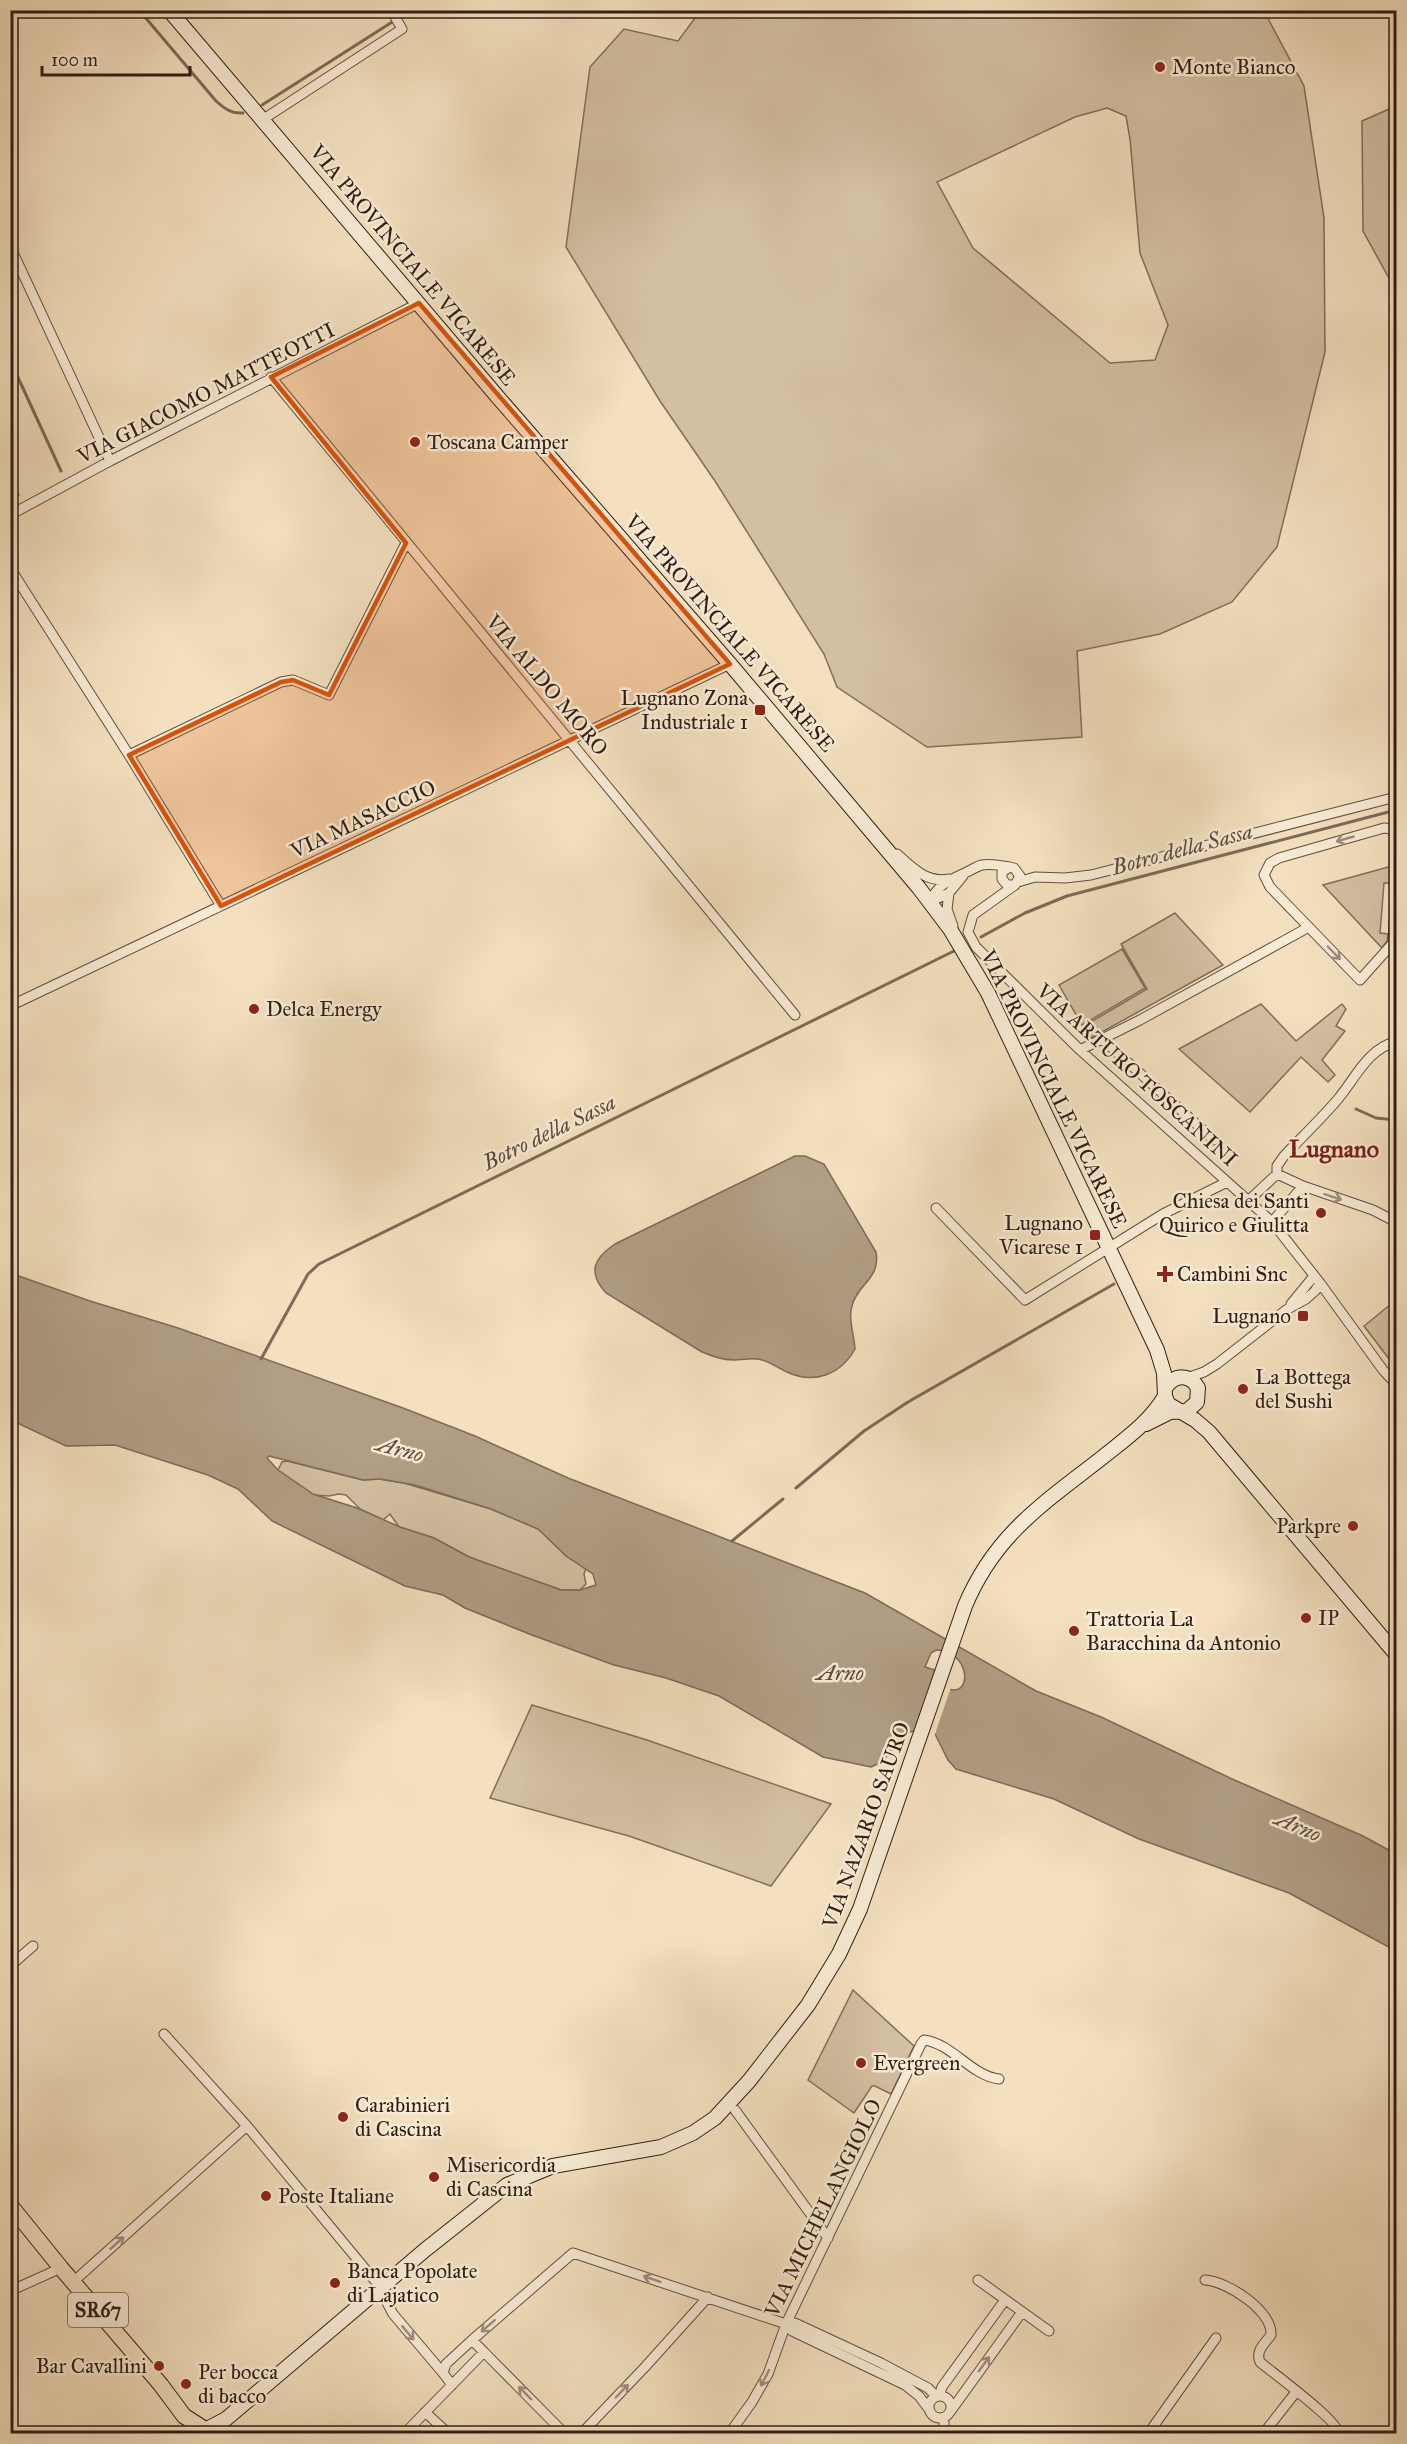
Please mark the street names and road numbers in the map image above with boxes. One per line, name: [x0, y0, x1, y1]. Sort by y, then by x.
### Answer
street label: VIA PROVINCIALE VICARESE: [304, 138, 521, 391]
street label: VIA GIACOMO MATTEOTTI: [72, 317, 339, 470]
street label: VIA PROVINCIALE VICARESE: [619, 508, 840, 757]
street label: VIA ALDO MORO: [480, 608, 614, 761]
street label: VIA MASACCIO: [285, 774, 440, 864]
street label: VIA PROVINCIALE VICARESE: [975, 945, 1133, 1232]
street label: VIA ARTURO TOSCANINI: [1030, 977, 1243, 1172]
street label: VIA NAZARIO SAURO: [816, 1718, 915, 1933]
street label: VIA MICHELANGIOLO: [758, 2095, 887, 2322]
road number: SR67: [68, 2293, 128, 2327]

